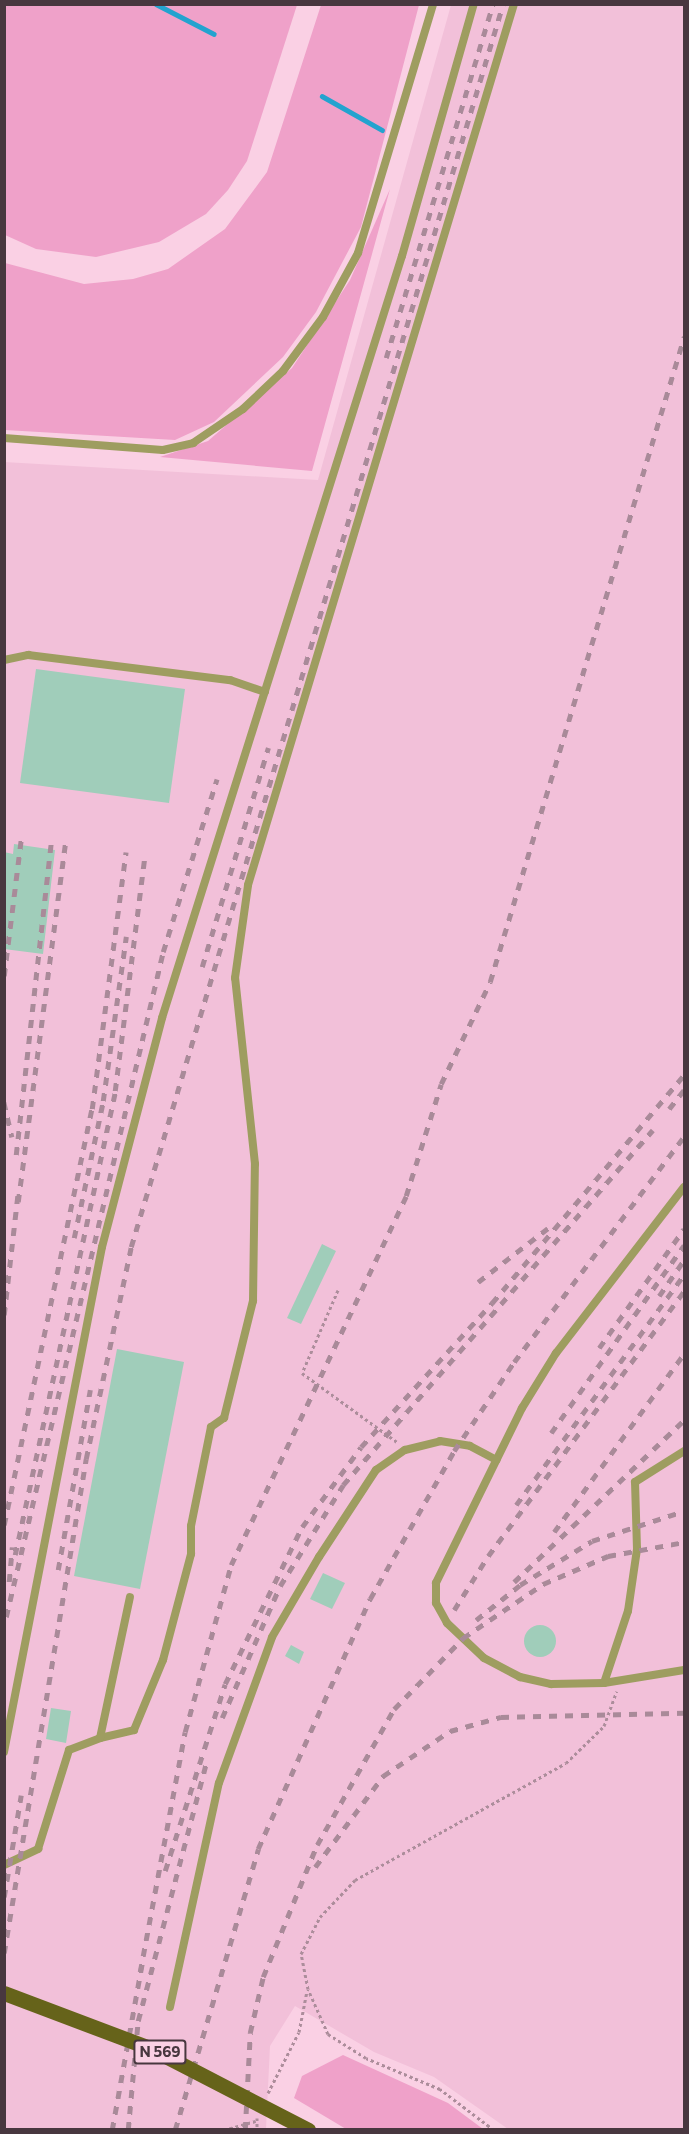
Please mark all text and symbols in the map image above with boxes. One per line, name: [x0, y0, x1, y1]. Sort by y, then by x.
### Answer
road number: N 569: [133, 2040, 187, 2064]

